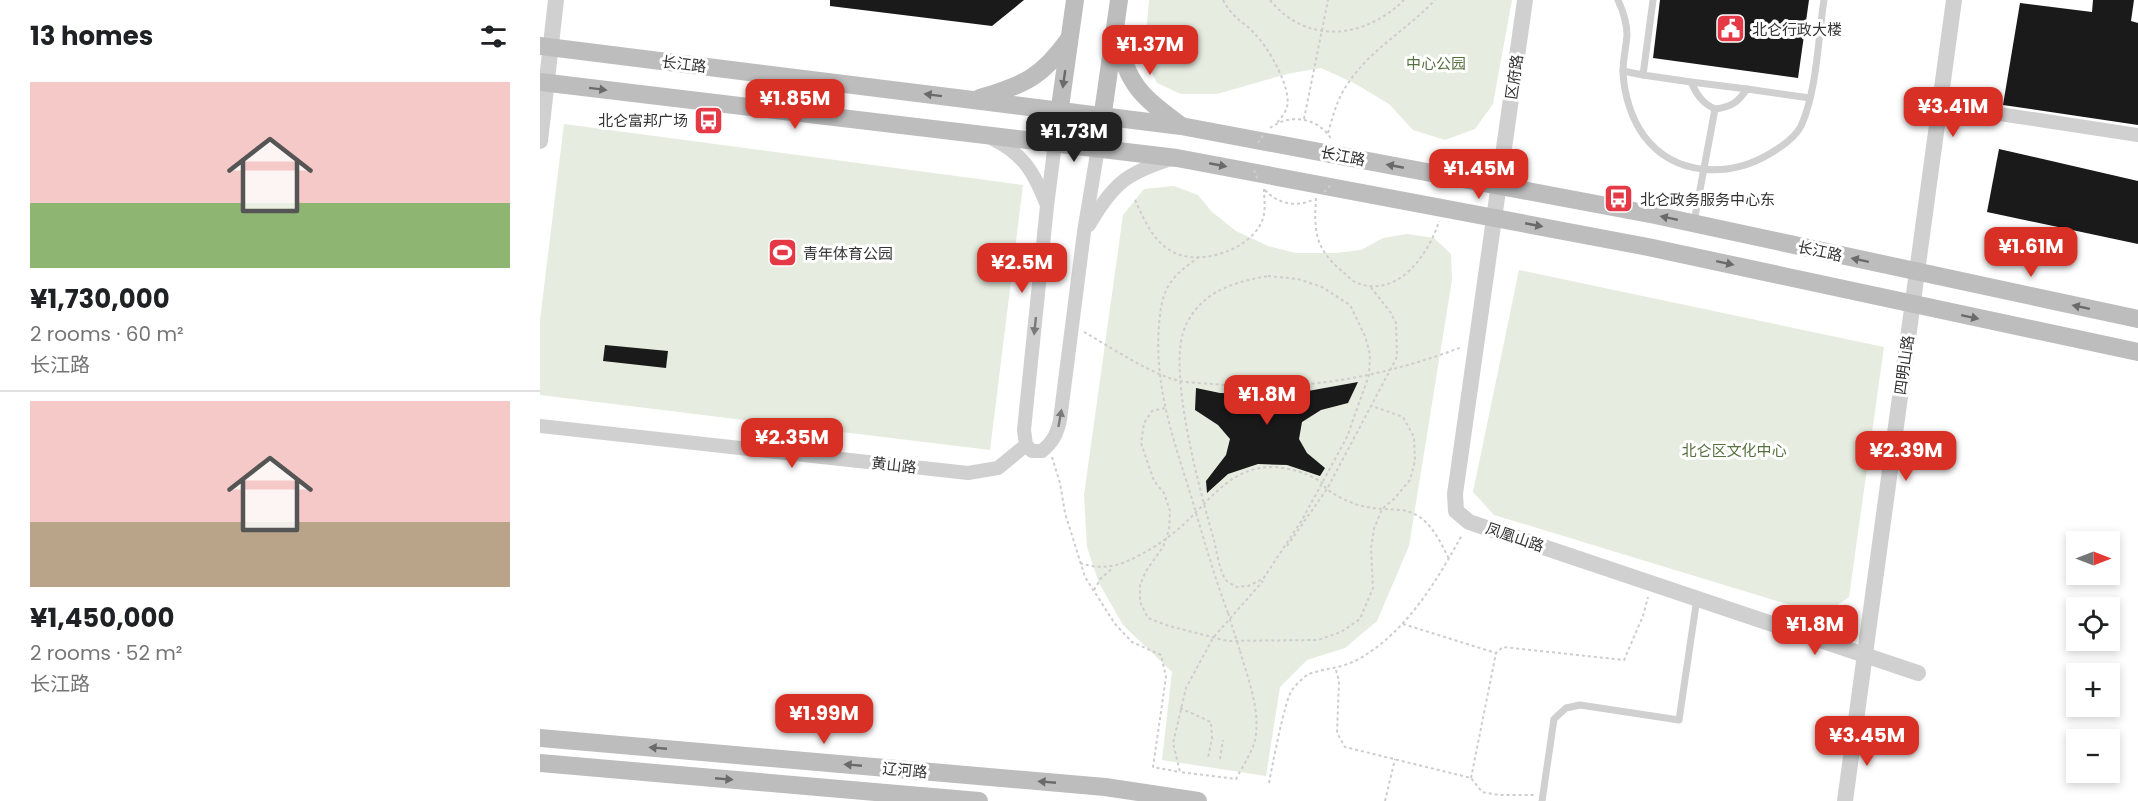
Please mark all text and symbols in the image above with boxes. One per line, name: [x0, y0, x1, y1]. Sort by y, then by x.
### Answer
public building icon: 北仑行政大楼: [1715, 13, 1747, 45]
text: 13 homes: [30, 18, 153, 54]
place label: 北仑行政大楼: [1752, 19, 1842, 40]
icon: filters: [477, 20, 510, 53]
pin: ¥1.37M: [1101, 25, 1199, 76]
text: ¥1.37M: [1116, 30, 1184, 58]
street label: 长江路: [660, 51, 708, 77]
park label: 中心公园: [1406, 53, 1466, 74]
street label: 区府路: [1500, 53, 1528, 101]
one-way arrow: [1059, 69, 1069, 88]
pin: ¥1.85M: [746, 79, 844, 130]
one-way arrow: [589, 84, 608, 93]
text: ¥1.85M: [760, 84, 830, 112]
pin: ¥3.41M: [1904, 87, 2002, 138]
one-way arrow: [923, 90, 942, 100]
text: ¥3.41M: [1918, 92, 1988, 120]
bus stop icon: 北仑富邦广场: [693, 104, 725, 136]
place label: 北仑富邦广场: [598, 110, 688, 131]
pin: ¥1.73M: [1025, 112, 1123, 163]
text: ¥1.73M: [1040, 117, 1108, 145]
icon: home: [216, 121, 324, 229]
street label: 长江路: [1319, 141, 1367, 171]
pin: ¥1.45M: [1430, 149, 1528, 200]
text: ¥1.45M: [1443, 154, 1515, 182]
one-way arrow: [1209, 161, 1228, 170]
one-way arrow: [1386, 161, 1405, 170]
bus stop icon: 北仑政务服务中心东: [1603, 183, 1635, 215]
place label: 北仑政务服务中心东: [1640, 189, 1775, 210]
one-way arrow: [1660, 213, 1679, 222]
one-way arrow: [1524, 221, 1543, 230]
pin: ¥1.61M: [1982, 227, 2080, 278]
text: ¥1.61M: [1998, 232, 2064, 260]
street label: 长江路: [1796, 236, 1844, 266]
sports icon: 青年体育公园: [766, 237, 798, 269]
place label: 青年体育公园: [803, 243, 893, 264]
pin: ¥2.5M: [980, 243, 1064, 294]
text: ¥2.5M: [991, 248, 1053, 276]
one-way arrow: [1850, 255, 1869, 264]
one-way arrow: [1715, 259, 1734, 269]
text: ¥1,730,000: [30, 281, 170, 317]
one-way arrow: [2071, 302, 2090, 311]
one-way arrow: [1960, 313, 1979, 322]
one-way arrow: [1030, 317, 1040, 336]
text: 2 rooms · 60 m²: [30, 320, 184, 348]
street label: 四明山路: [1889, 334, 1919, 396]
text: 长江路: [30, 351, 90, 379]
pin: ¥1.8M: [1225, 375, 1309, 426]
text: ¥1.8M: [1238, 380, 1296, 408]
one-way arrow: [1056, 408, 1065, 427]
pin: ¥2.35M: [743, 418, 841, 469]
text: ¥2.35M: [755, 423, 829, 451]
pin: ¥2.39M: [1857, 431, 1955, 482]
text: ¥2.39M: [1869, 436, 1943, 464]
icon: home: [216, 440, 324, 548]
park label: 北仑区文化中心: [1681, 440, 1787, 461]
street label: 黄山路: [871, 452, 917, 478]
street label: 凤凰山路: [1483, 517, 1547, 557]
north arrow: [2066, 531, 2120, 585]
map controls: [2066, 531, 2120, 783]
button: locate: [2066, 597, 2120, 651]
text: ¥1,450,000: [30, 600, 174, 636]
pin: ¥1.8M: [1773, 605, 1857, 656]
text: ¥1.8M: [1786, 610, 1844, 638]
text: 2 rooms · 52 m²: [30, 639, 182, 667]
button: +: [2066, 663, 2120, 717]
text: 长江路: [30, 670, 90, 698]
pin: ¥1.99M: [775, 694, 873, 745]
text: ¥1.99M: [789, 699, 859, 727]
pin: ¥3.45M: [1818, 716, 1916, 767]
text: ¥3.45M: [1829, 721, 1905, 749]
button: −: [2066, 729, 2120, 783]
one-way arrow: [649, 743, 668, 753]
street label: 辽河路: [882, 758, 928, 782]
one-way arrow: [843, 760, 862, 770]
one-way arrow: [714, 774, 733, 784]
one-way arrow: [1037, 777, 1056, 787]

